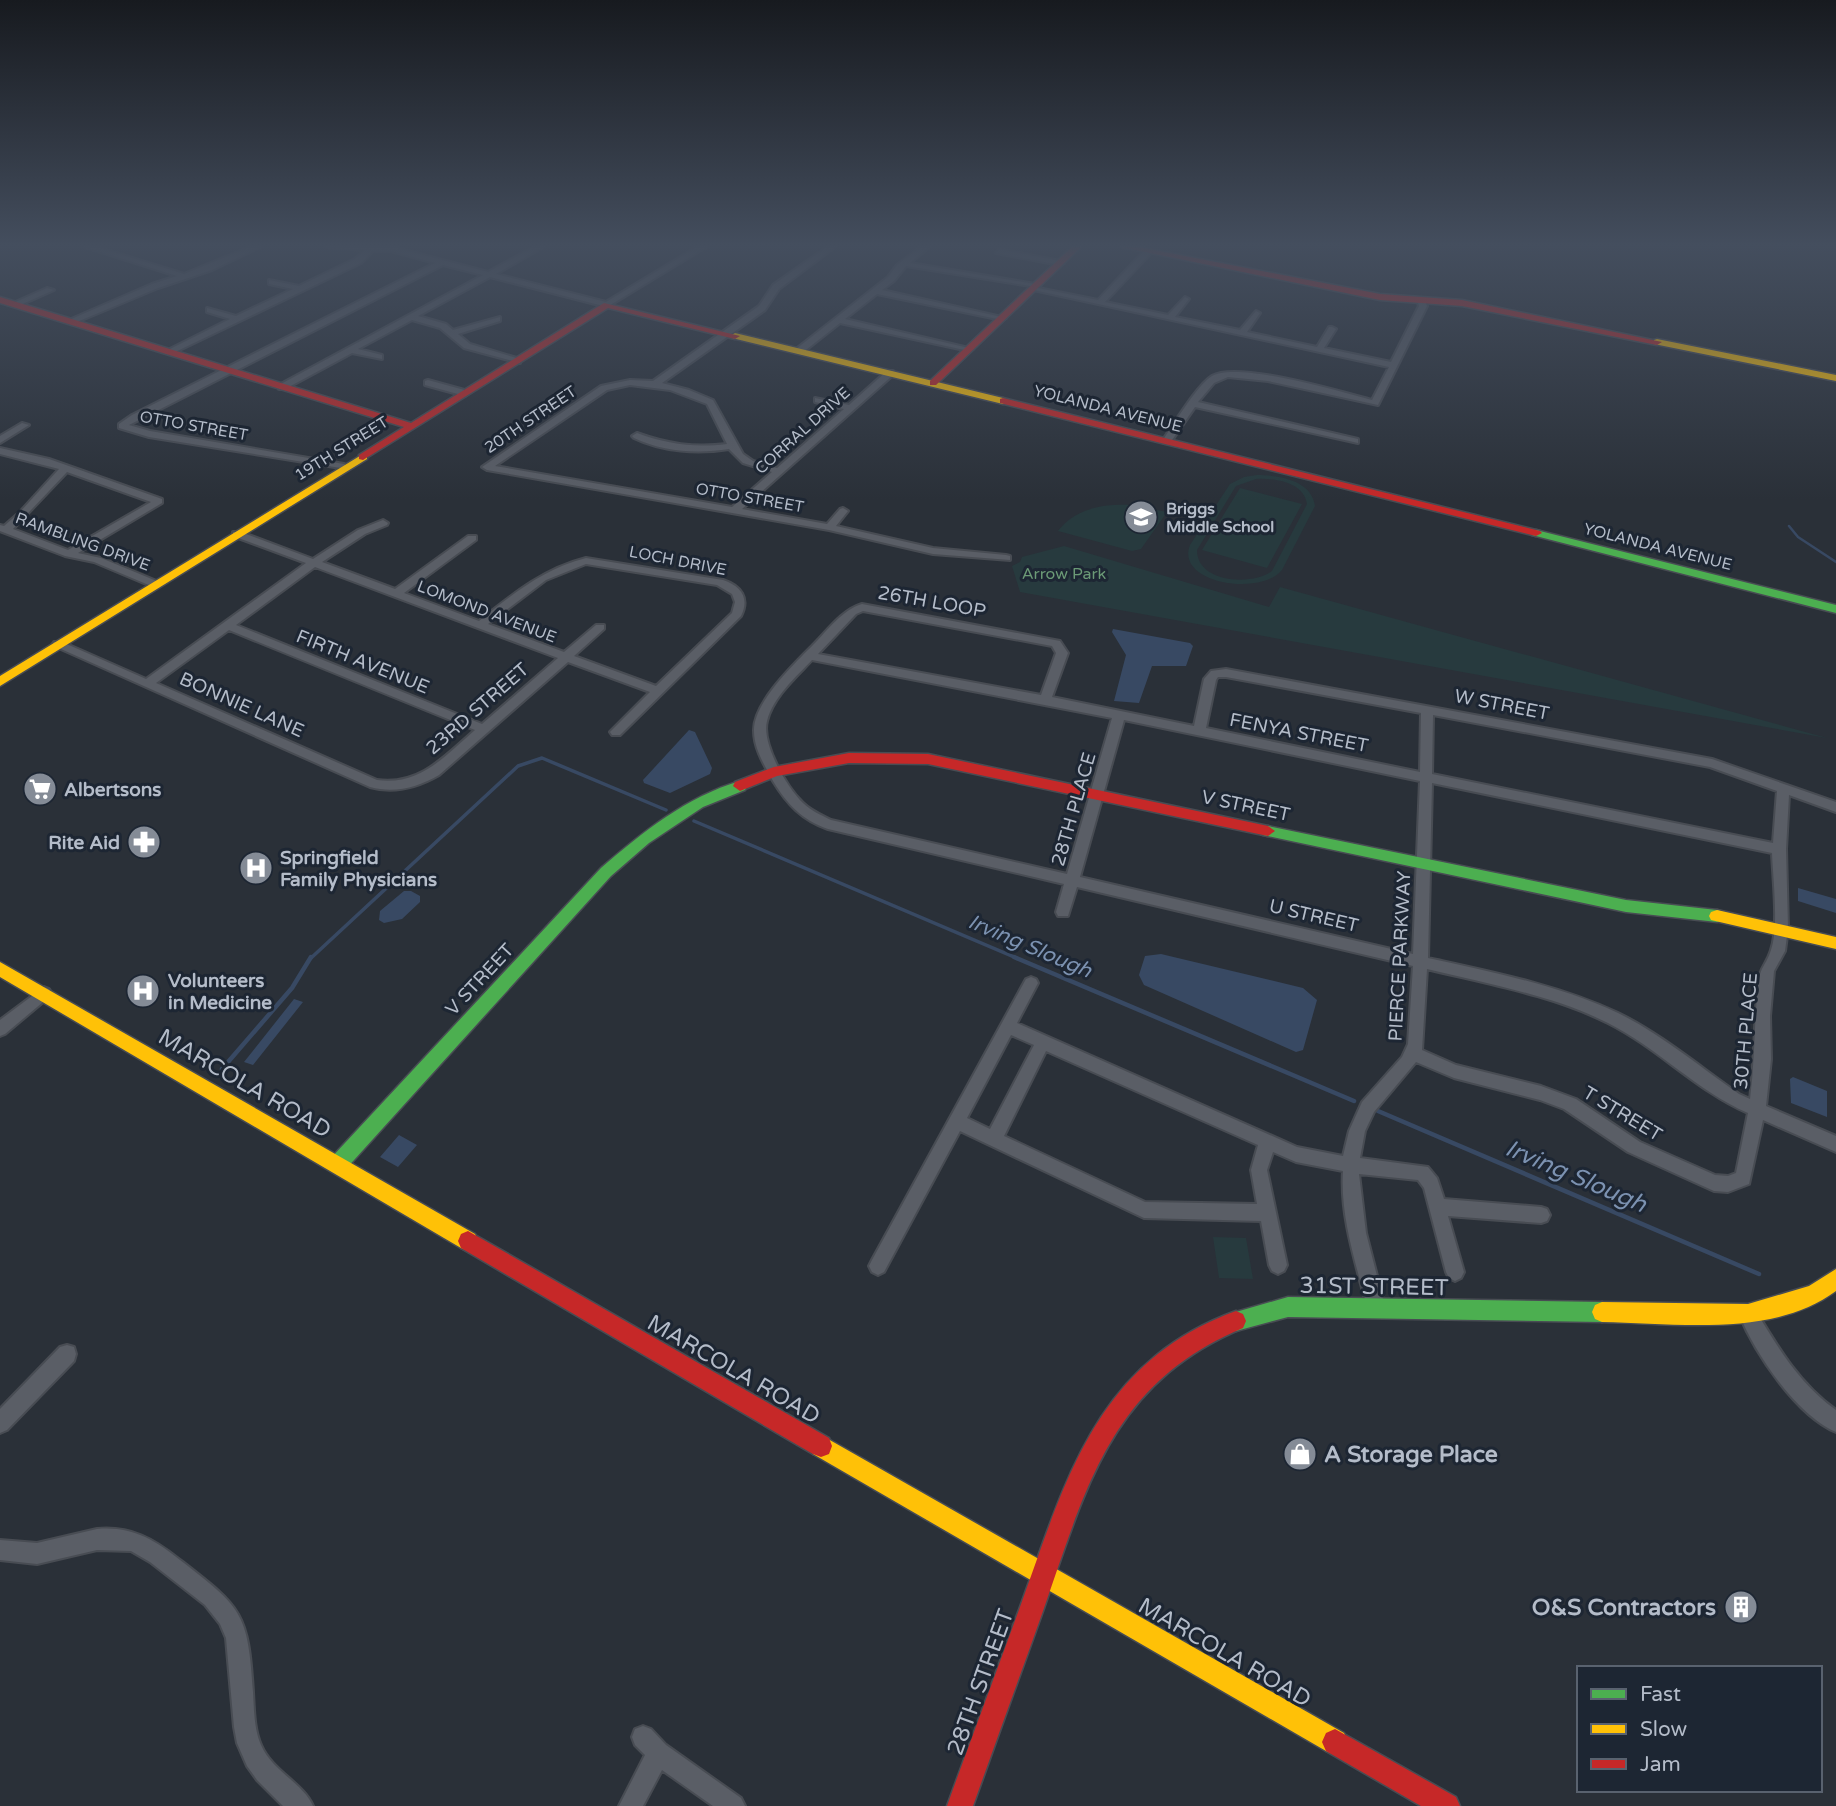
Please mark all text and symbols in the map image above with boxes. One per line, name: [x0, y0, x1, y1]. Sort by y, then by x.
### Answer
street label: YOLANDA AVENUE: [1032, 381, 1184, 437]
street label: 20TH STREET: [481, 382, 581, 458]
street label: CORRAL DRIVE: [751, 383, 854, 479]
street label: OTTO STREET: [138, 407, 250, 445]
street label: 19TH STREET: [291, 412, 392, 486]
street label: OTTO STREET: [694, 479, 806, 517]
school or university icon: Briggs Middle School: [1122, 498, 1160, 536]
place label: Briggs Middle School: [1166, 499, 1274, 537]
street label: RAMBLING DRIVE: [12, 508, 153, 576]
street label: YOLANDA AVENUE: [1582, 519, 1734, 575]
street label: LOCH DRIVE: [627, 542, 728, 580]
park label: Arrow Park: [1022, 564, 1107, 584]
street label: LOMOND AVENUE: [414, 576, 559, 648]
street label: 26TH LOOP: [876, 582, 988, 622]
street label: FIRTH AVENUE: [293, 625, 432, 699]
street label: 23RD STREET: [422, 658, 534, 759]
street label: BONNIE LANE: [176, 668, 307, 742]
street label: W STREET: [1453, 685, 1551, 725]
street label: FENYA STREET: [1228, 709, 1371, 757]
street label: 28TH PLACE: [1047, 750, 1101, 869]
supermarket icon: Albertsons: [21, 770, 59, 808]
place label: Albertsons: [64, 779, 161, 801]
street label: V STREET: [1199, 786, 1293, 826]
pharmacy icon: Rite Aid: [125, 823, 163, 861]
place label: Rite Aid: [48, 832, 120, 854]
place label: Springfield Family Physicians: [280, 847, 437, 892]
hospital icon: Springfield Family Physicians: [237, 849, 275, 887]
street label: PIERCE PARKWAY: [1385, 870, 1415, 1042]
street label: U STREET: [1267, 895, 1361, 937]
water label: Irving Slough: [964, 909, 1096, 984]
street label: V STREET: [441, 939, 519, 1020]
place label: Volunteers in Medicine: [168, 970, 272, 1014]
hospital icon: Volunteers in Medicine: [124, 972, 162, 1010]
street label: 30TH PLACE: [1730, 972, 1762, 1090]
street label: MARCOLA ROAD: [153, 1023, 336, 1145]
street label: T STREET: [1579, 1082, 1666, 1146]
water label: Irving Slough: [1501, 1134, 1652, 1220]
street label: 31ST STREET: [1299, 1272, 1449, 1302]
street label: MARCOLA ROAD: [642, 1309, 825, 1431]
shop icon: A Storage Place: [1281, 1435, 1319, 1473]
place label: A Storage Place: [1324, 1441, 1498, 1469]
building icon: O&S Contractors: [1722, 1588, 1760, 1626]
street label: MARCOLA ROAD: [1133, 1592, 1316, 1714]
place label: O&S Contractors: [1532, 1594, 1716, 1622]
street label: 28TH STREET: [942, 1606, 1020, 1759]
legend: [1577, 1666, 1822, 1792]
text: Fast: [1640, 1682, 1681, 1707]
text: Slow: [1640, 1717, 1688, 1742]
text: Jam: [1640, 1752, 1681, 1777]

